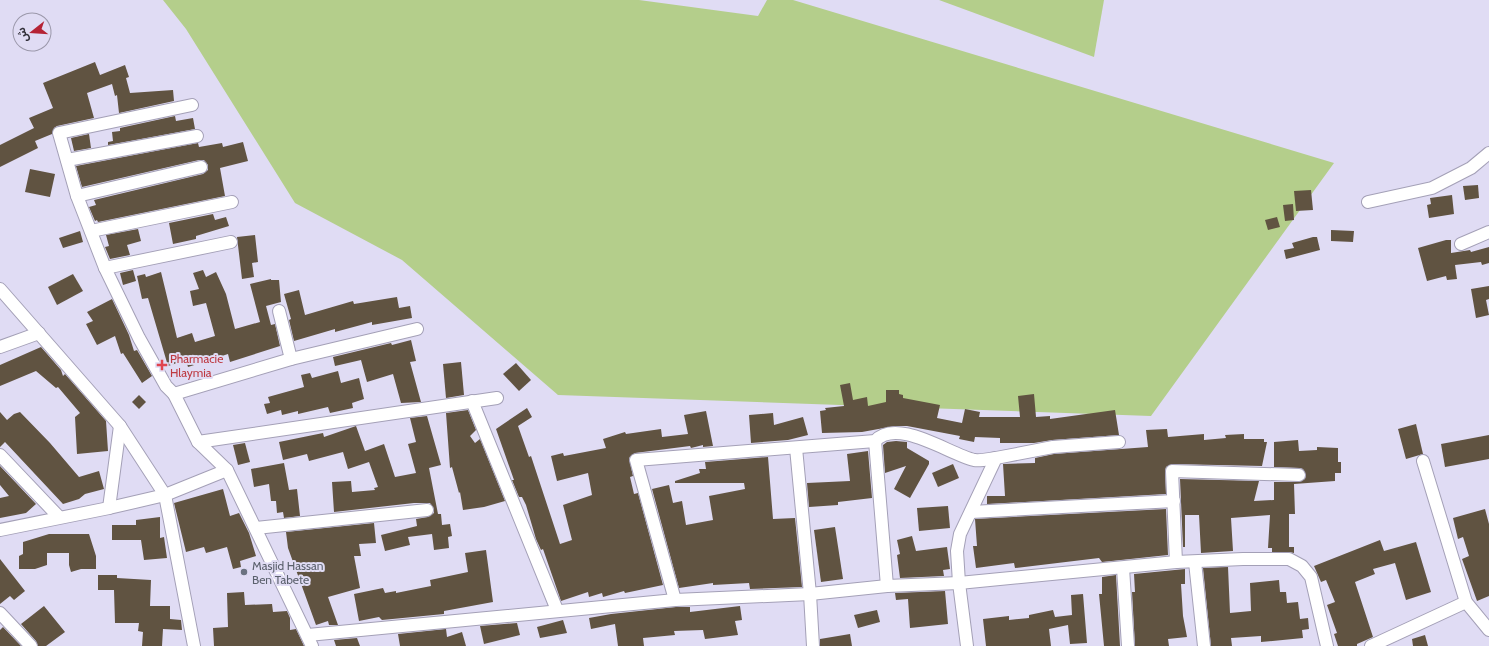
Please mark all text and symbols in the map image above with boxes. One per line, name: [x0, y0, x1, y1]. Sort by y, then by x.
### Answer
north arrow: [12, 12, 52, 52]
text: ش: [14, 26, 31, 44]
place label: Pharmacie Hlaymia: [170, 351, 223, 380]
marker: Pharmacie Hlaymia: [157, 360, 167, 370]
place label: Masjid Hassan Ben Tabete: [252, 558, 324, 587]
marker: Masjid Hassan Ben Tabete: [239, 567, 249, 577]

